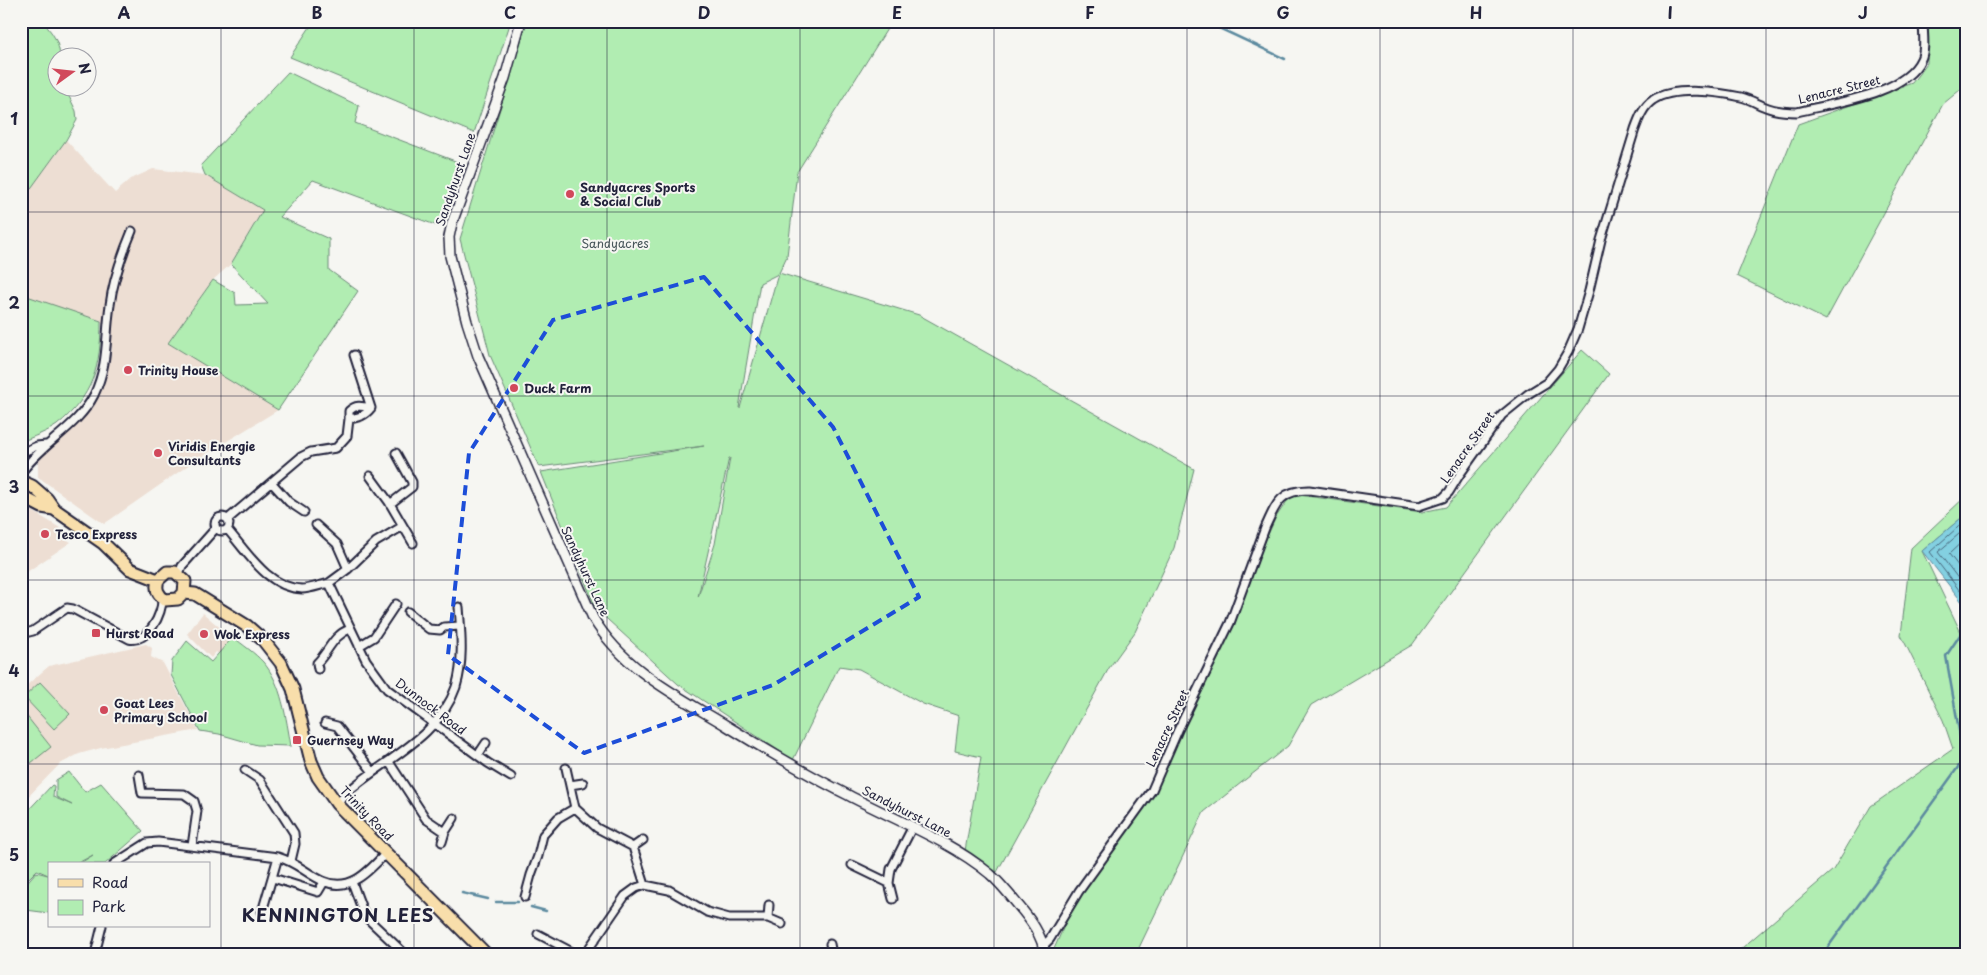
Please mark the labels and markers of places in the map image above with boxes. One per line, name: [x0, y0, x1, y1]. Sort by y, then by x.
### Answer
place label: Sandyacres Sports & Social Club: [580, 178, 696, 210]
marker: Sandyacres Sports & Social Club: [564, 188, 576, 200]
place label: Trinity House: [138, 361, 219, 379]
marker: Trinity House: [122, 364, 134, 376]
place label: Duck Farm: [524, 379, 591, 397]
marker: Duck Farm: [508, 382, 520, 394]
place label: Viridis Energie Consultants: [168, 437, 256, 469]
marker: Viridis Energie Consultants: [152, 447, 164, 459]
place label: Tesco Express: [55, 525, 137, 543]
marker: Tesco Express: [39, 528, 51, 540]
place label: Hurst Road: [106, 624, 174, 642]
place label: Wok Express: [214, 625, 290, 643]
marker: Hurst Road: [90, 627, 102, 639]
marker: Wok Express: [198, 628, 210, 640]
place label: Goat Lees Primary School: [114, 694, 207, 726]
marker: Goat Lees Primary School: [98, 704, 110, 716]
place label: Guernsey Way: [307, 731, 394, 749]
marker: Guernsey Way: [291, 734, 303, 746]

